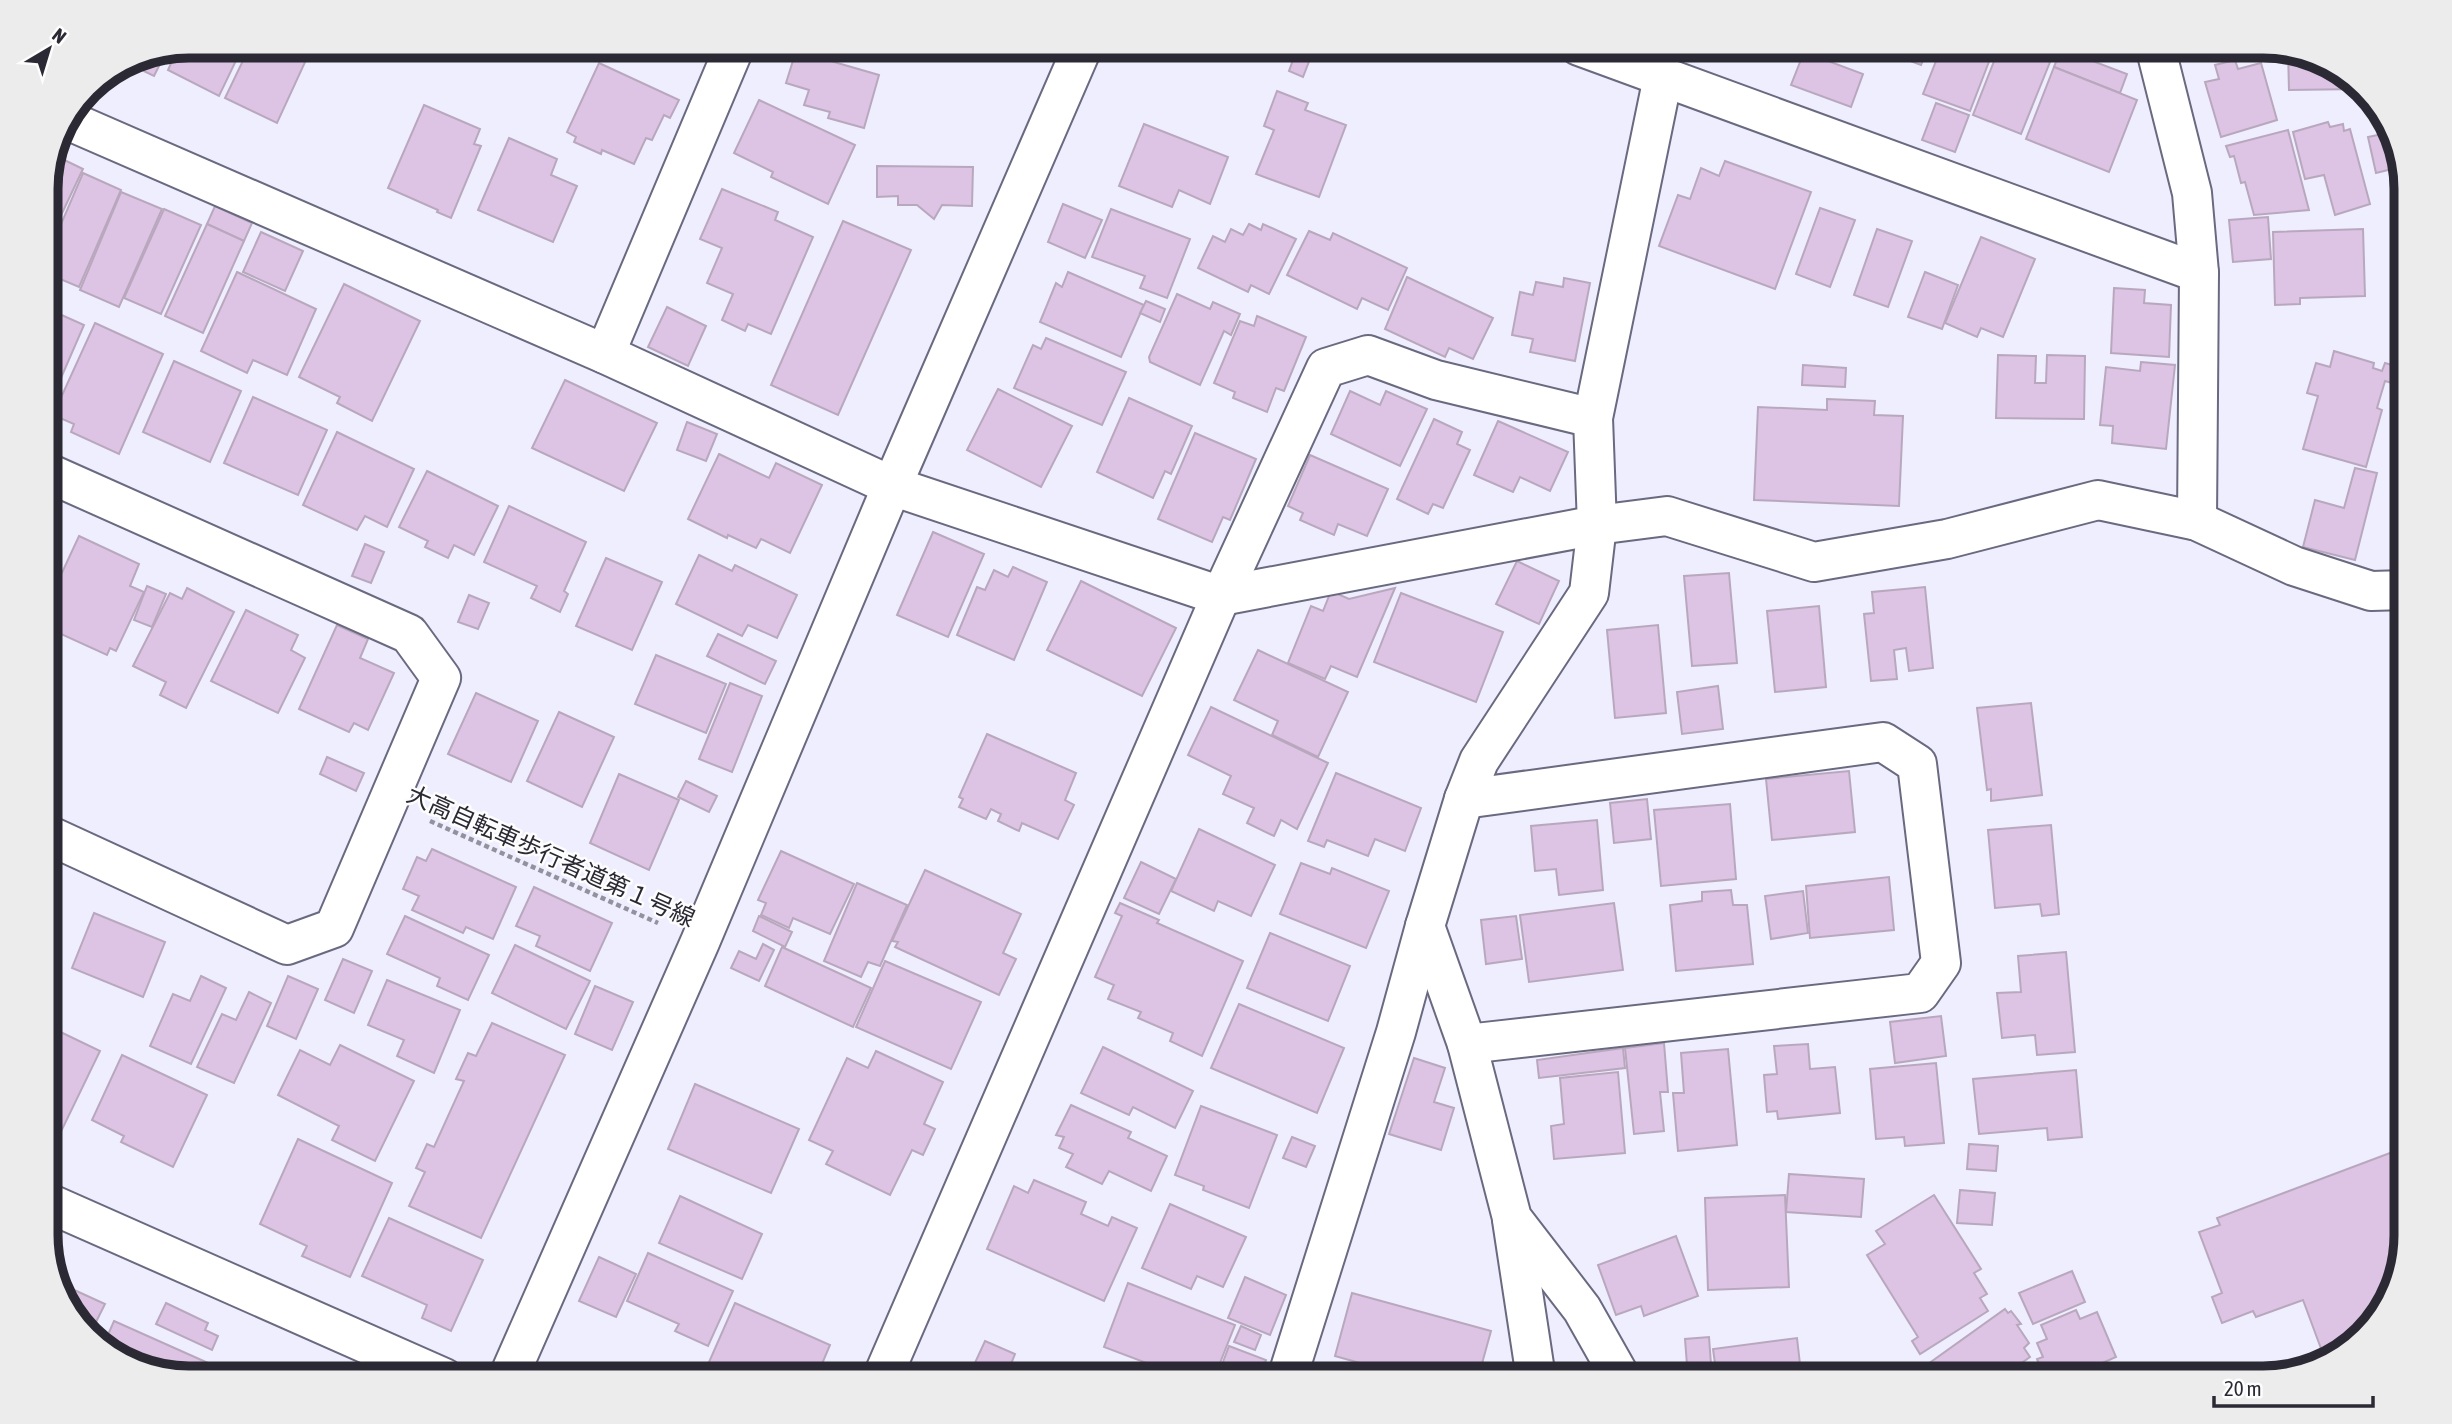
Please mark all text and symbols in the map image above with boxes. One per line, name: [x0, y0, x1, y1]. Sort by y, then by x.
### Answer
north arrow: [14, 14, 84, 84]
text: N: [48, 23, 71, 48]
street label: 大高自転車歩行者道第１号線: [403, 780, 699, 932]
scale bar: [2214, 1364, 2373, 1408]
text: 20 m: [2224, 1376, 2262, 1400]

